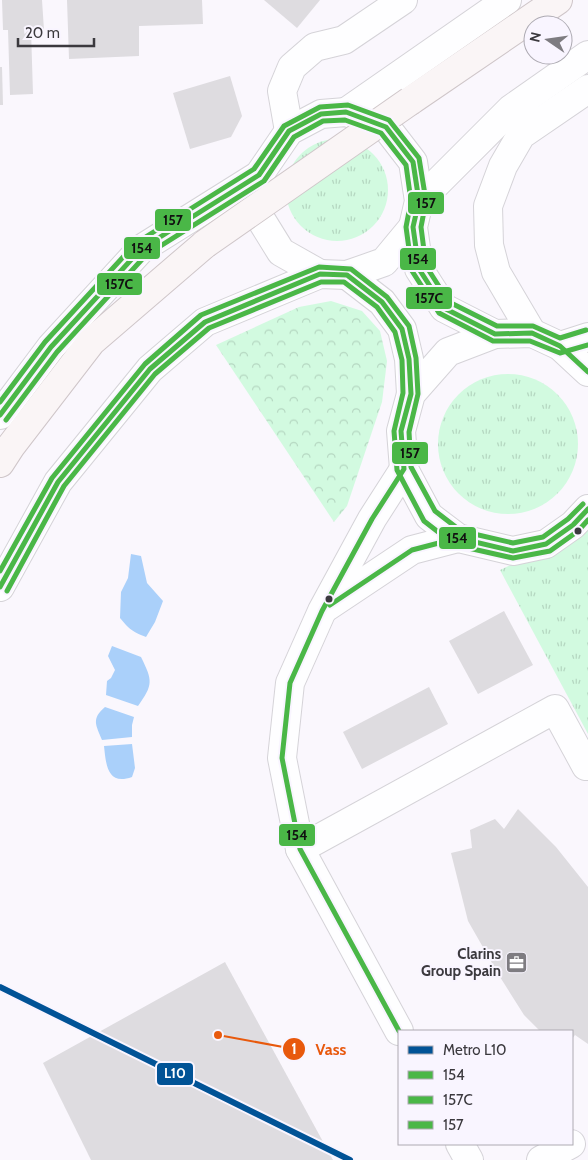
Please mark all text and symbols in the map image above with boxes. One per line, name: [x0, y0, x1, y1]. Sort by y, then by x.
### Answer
scale bar: [18, 15, 94, 47]
north arrow: [523, 15, 573, 65]
text: 20 m: [25, 24, 60, 42]
text: N: [525, 30, 545, 44]
line badge: 157: [407, 191, 445, 215]
text: 157: [416, 194, 437, 212]
line badge: 157: [154, 208, 192, 232]
text: 157: [163, 211, 184, 229]
line badge: 154: [123, 236, 161, 260]
text: 154: [131, 239, 153, 257]
line badge: 154: [399, 247, 437, 271]
text: 154: [407, 250, 429, 268]
line badge: 157C: [96, 272, 143, 296]
text: 157C: [105, 275, 134, 293]
line badge: 157C: [405, 286, 453, 310]
text: 157C: [415, 289, 444, 307]
line badge: 157: [391, 441, 429, 465]
text: 157: [400, 444, 421, 462]
line badge: 154: [438, 526, 477, 550]
unlabelled marker: [573, 526, 583, 536]
text: 154: [446, 529, 468, 547]
unlabelled marker: [324, 594, 334, 604]
line badge: 154: [278, 823, 316, 847]
text: 154: [286, 826, 308, 844]
place label: Clarins Group Spain: [421, 945, 501, 980]
office icon: Clarins Group Spain: [505, 951, 529, 975]
legend: [398, 1030, 573, 1145]
callout: Vass: [281, 1034, 357, 1065]
text: 1: [291, 1040, 297, 1058]
text: Vass: [316, 1040, 347, 1059]
text: Metro L10: [443, 1041, 506, 1059]
line badge: L10: [156, 1062, 194, 1086]
text: L10: [164, 1064, 186, 1082]
text: 154: [443, 1066, 465, 1084]
text: 157C: [443, 1091, 473, 1109]
text: 157: [443, 1116, 464, 1134]

